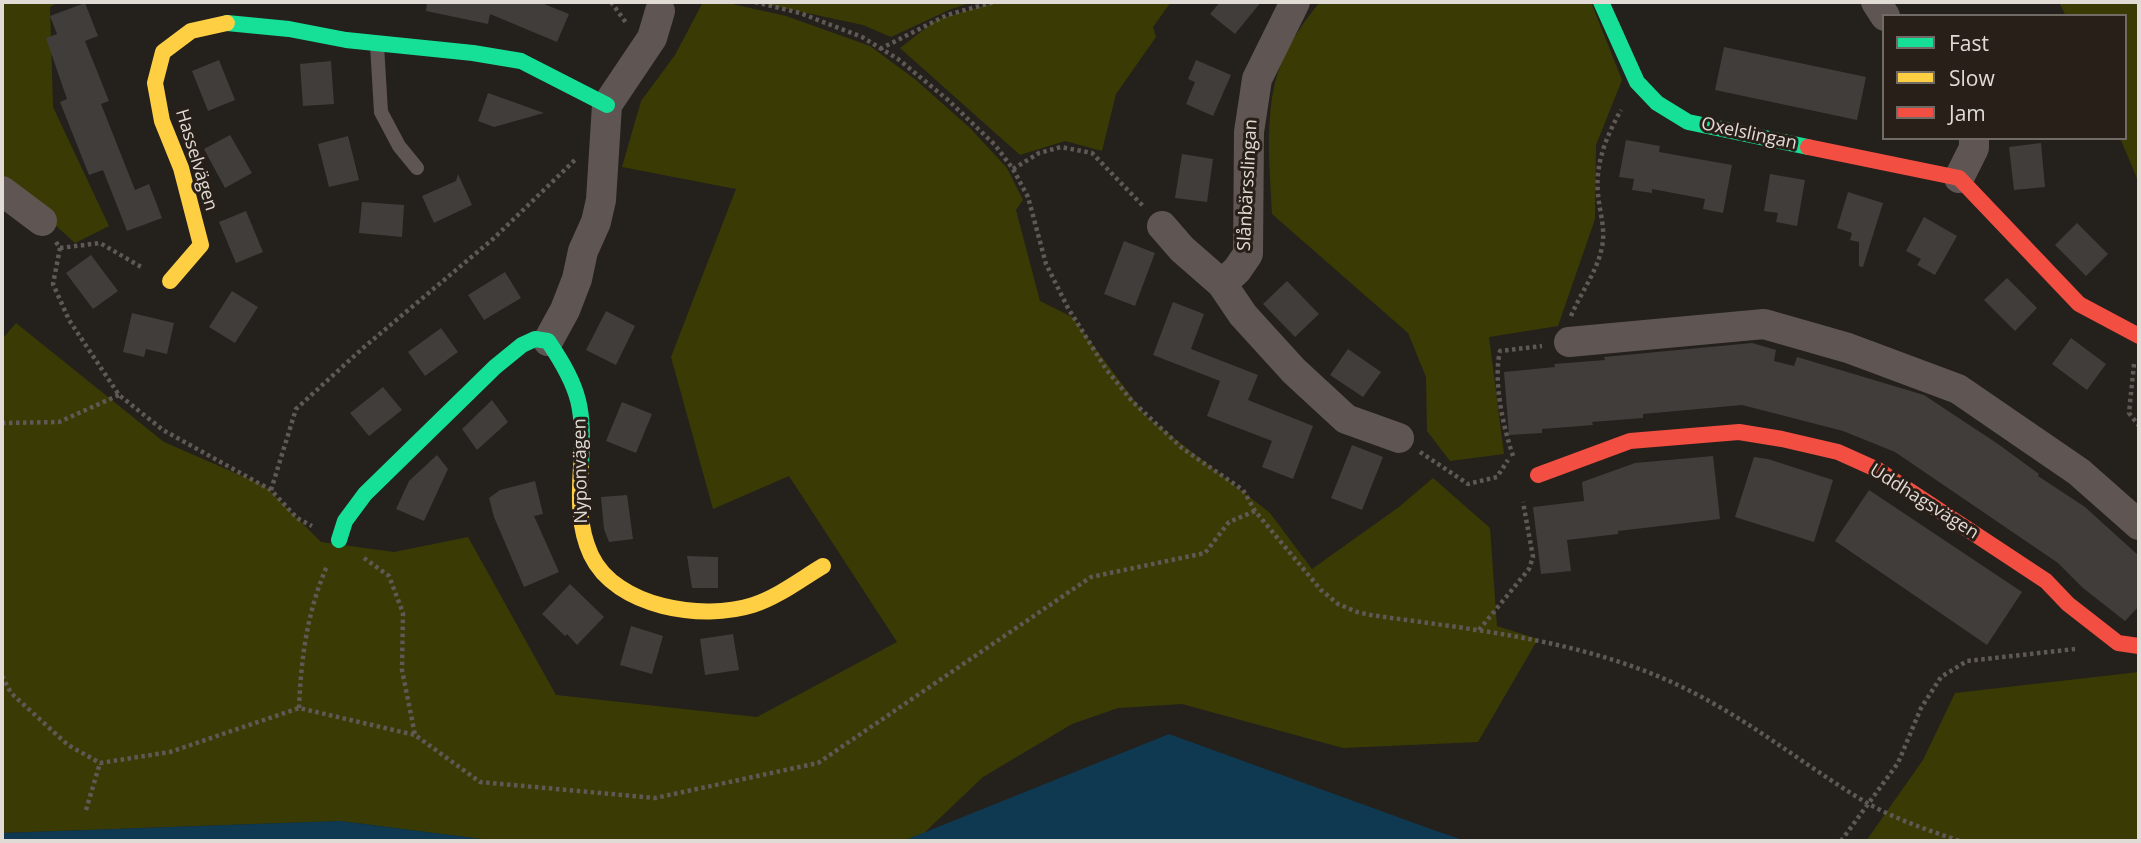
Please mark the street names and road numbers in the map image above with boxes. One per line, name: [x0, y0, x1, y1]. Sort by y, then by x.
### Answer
street label: Hasselvägen: [170, 107, 222, 213]
street label: Oxelslingan: [1699, 113, 1799, 155]
street label: Slånbärsslingan: [1234, 119, 1262, 251]
street label: Nyponvägen: [569, 418, 593, 524]
street label: Uddhagsvägen: [1866, 460, 1982, 544]

